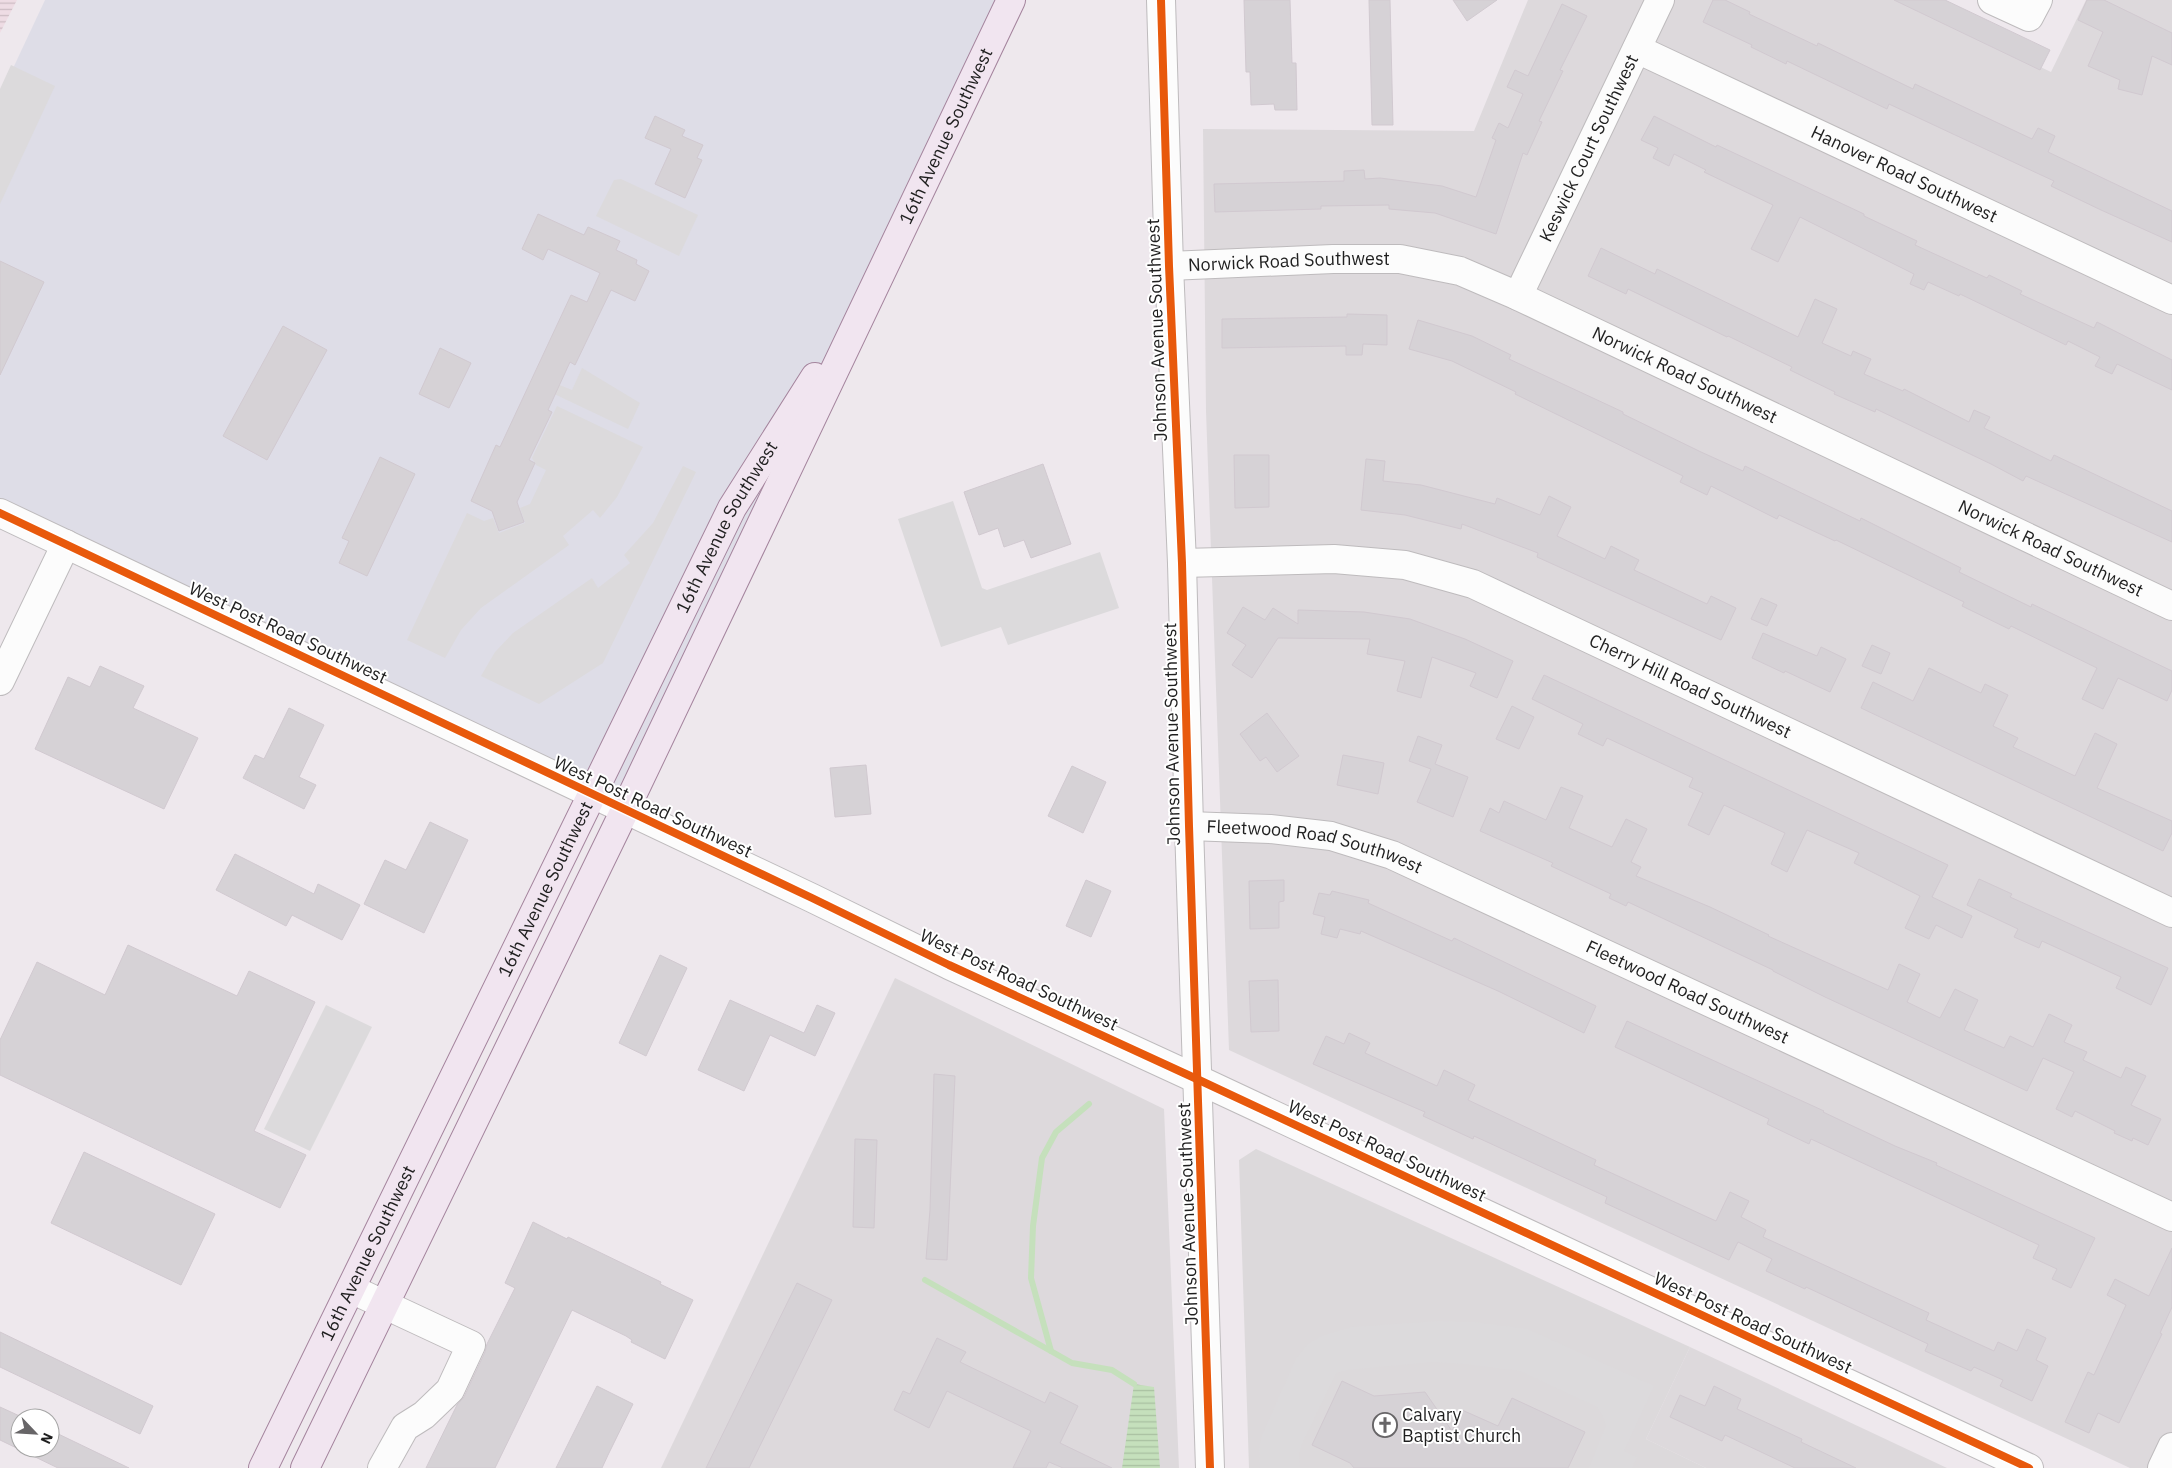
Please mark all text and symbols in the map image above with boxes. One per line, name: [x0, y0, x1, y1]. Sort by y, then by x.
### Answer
street label: 16th Avenue Southwest: [894, 44, 997, 228]
street label: Keswick Court Southwest: [1534, 50, 1643, 245]
street label: Hanover Road Southwest: [1807, 120, 2001, 227]
street label: Johnson Avenue Southwest: [1141, 218, 1172, 442]
street label: Norwick Road Southwest: [1187, 247, 1390, 276]
street label: Norwick Road Southwest: [1589, 321, 1781, 428]
street label: 16th Avenue Southwest: [670, 437, 782, 617]
street label: Norwick Road Southwest: [1955, 494, 2147, 602]
street label: West Post Road Southwest: [185, 576, 391, 689]
street label: Johnson Avenue Southwest: [1158, 622, 1185, 846]
street label: Cherry Hill Road Southwest: [1586, 628, 1795, 743]
street label: West Post Road Southwest: [550, 750, 756, 863]
street label: 16th Avenue Southwest: [493, 798, 598, 981]
street label: Fleetwood Road Southwest: [1206, 815, 1426, 879]
street label: West Post Road Southwest: [916, 923, 1122, 1036]
street label: Fleetwood Road Southwest: [1582, 935, 1793, 1049]
street label: West Post Road Southwest: [1284, 1094, 1490, 1207]
street label: Johnson Avenue Southwest: [1172, 1102, 1203, 1326]
street label: 16th Avenue Southwest: [315, 1161, 420, 1345]
street label: West Post Road Southwest: [1650, 1266, 1856, 1379]
place label: Calvary Baptist Church: [1402, 1403, 1521, 1447]
north arrow: [10, 1408, 60, 1458]
church icon: Calvary Baptist Church: [1372, 1412, 1398, 1438]
text: N: [36, 1430, 57, 1447]

